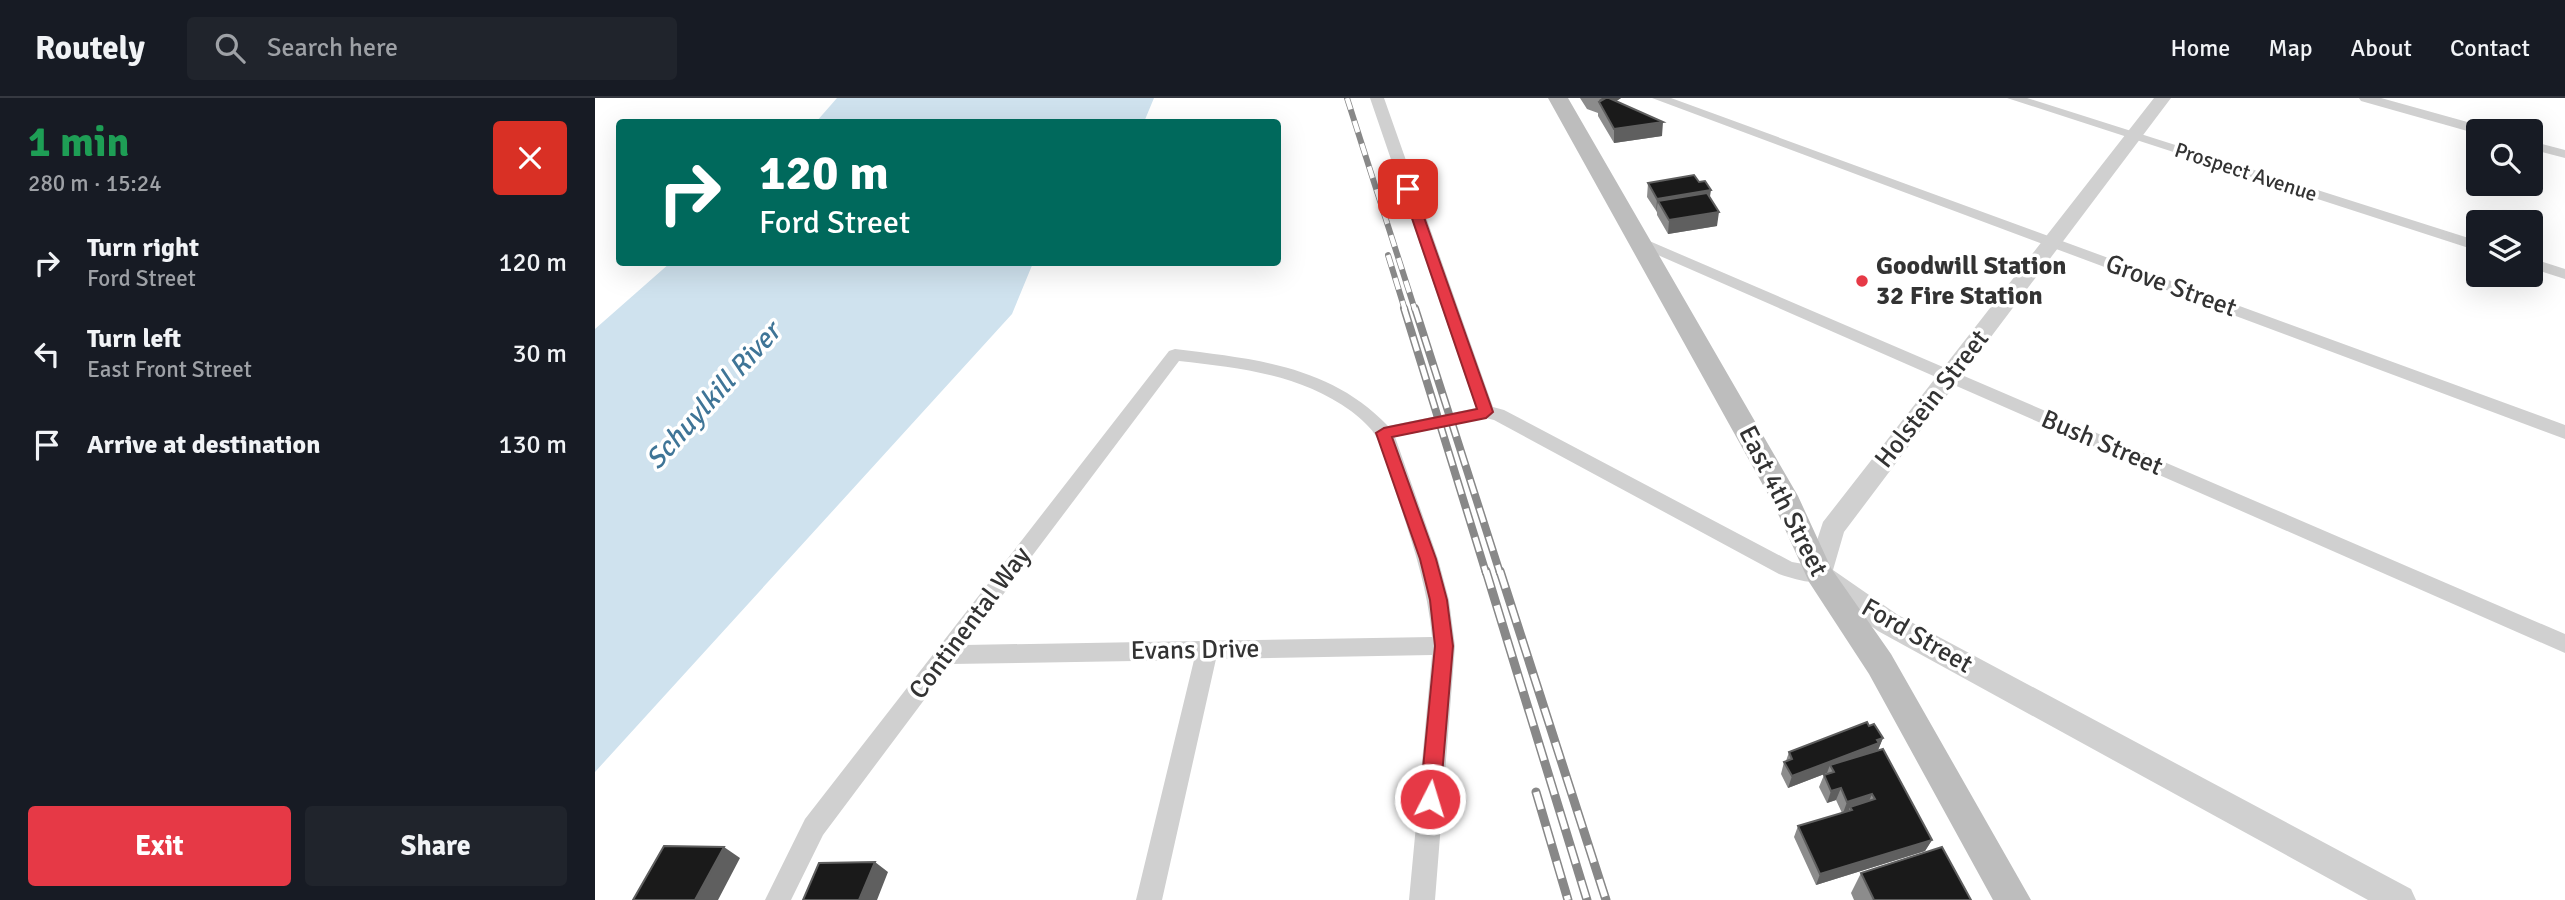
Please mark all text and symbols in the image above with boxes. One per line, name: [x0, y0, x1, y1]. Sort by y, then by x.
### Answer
search box: [187, 17, 677, 80]
text: Routely: [35, 28, 145, 69]
icon: search: [211, 29, 249, 67]
text: Search here: [267, 32, 398, 64]
text: Home: [2170, 33, 2230, 63]
text: Map: [2268, 33, 2313, 63]
text: About: [2351, 33, 2412, 63]
text: Contact: [2450, 33, 2530, 63]
text: 1 min: [28, 117, 129, 168]
map controls: [2466, 119, 2543, 287]
button: search: [2466, 119, 2543, 196]
button: close: [493, 121, 567, 195]
street label: Prospect Avenue: [2171, 137, 2321, 207]
text: 120 m: [759, 143, 889, 203]
icon: right: [644, 147, 735, 238]
pin: [1378, 159, 1438, 219]
text: 280 m · 15:24: [28, 169, 162, 198]
icon: arrive: [1389, 170, 1427, 208]
text: Ford Street: [759, 203, 910, 242]
button: layers: [2466, 210, 2543, 287]
text: Turn right: [87, 232, 199, 264]
icon: right: [28, 244, 66, 282]
text: 120 m: [498, 247, 567, 279]
street label: Grove Street: [2101, 248, 2241, 324]
place label: Goodwill Station 32 Fire Station: [1876, 250, 2066, 312]
text: Ford Street: [87, 264, 196, 293]
marker: Goodwill Station 32 Fire Station: [1854, 273, 1870, 289]
water label: Schuylkill River: [638, 313, 790, 476]
text: Turn left: [87, 323, 181, 355]
street label: Holstein Street: [1868, 323, 1996, 475]
icon: left: [28, 335, 66, 373]
text: 30 m: [512, 338, 567, 370]
text: East Front Street: [87, 355, 252, 384]
street label: Bush Street: [2036, 403, 2168, 483]
street label: East 4th Street: [1731, 420, 1835, 582]
icon: arrive: [28, 426, 66, 464]
text: Arrive at destination: [87, 429, 320, 461]
text: 130 m: [498, 429, 567, 461]
street label: Continental Way: [902, 540, 1038, 706]
street label: Ford Street: [1856, 591, 1978, 681]
street label: Evans Drive: [1130, 633, 1260, 667]
position arrow: [1393, 762, 1467, 836]
button: Exit: [28, 806, 291, 886]
button: Share: [305, 806, 567, 886]

